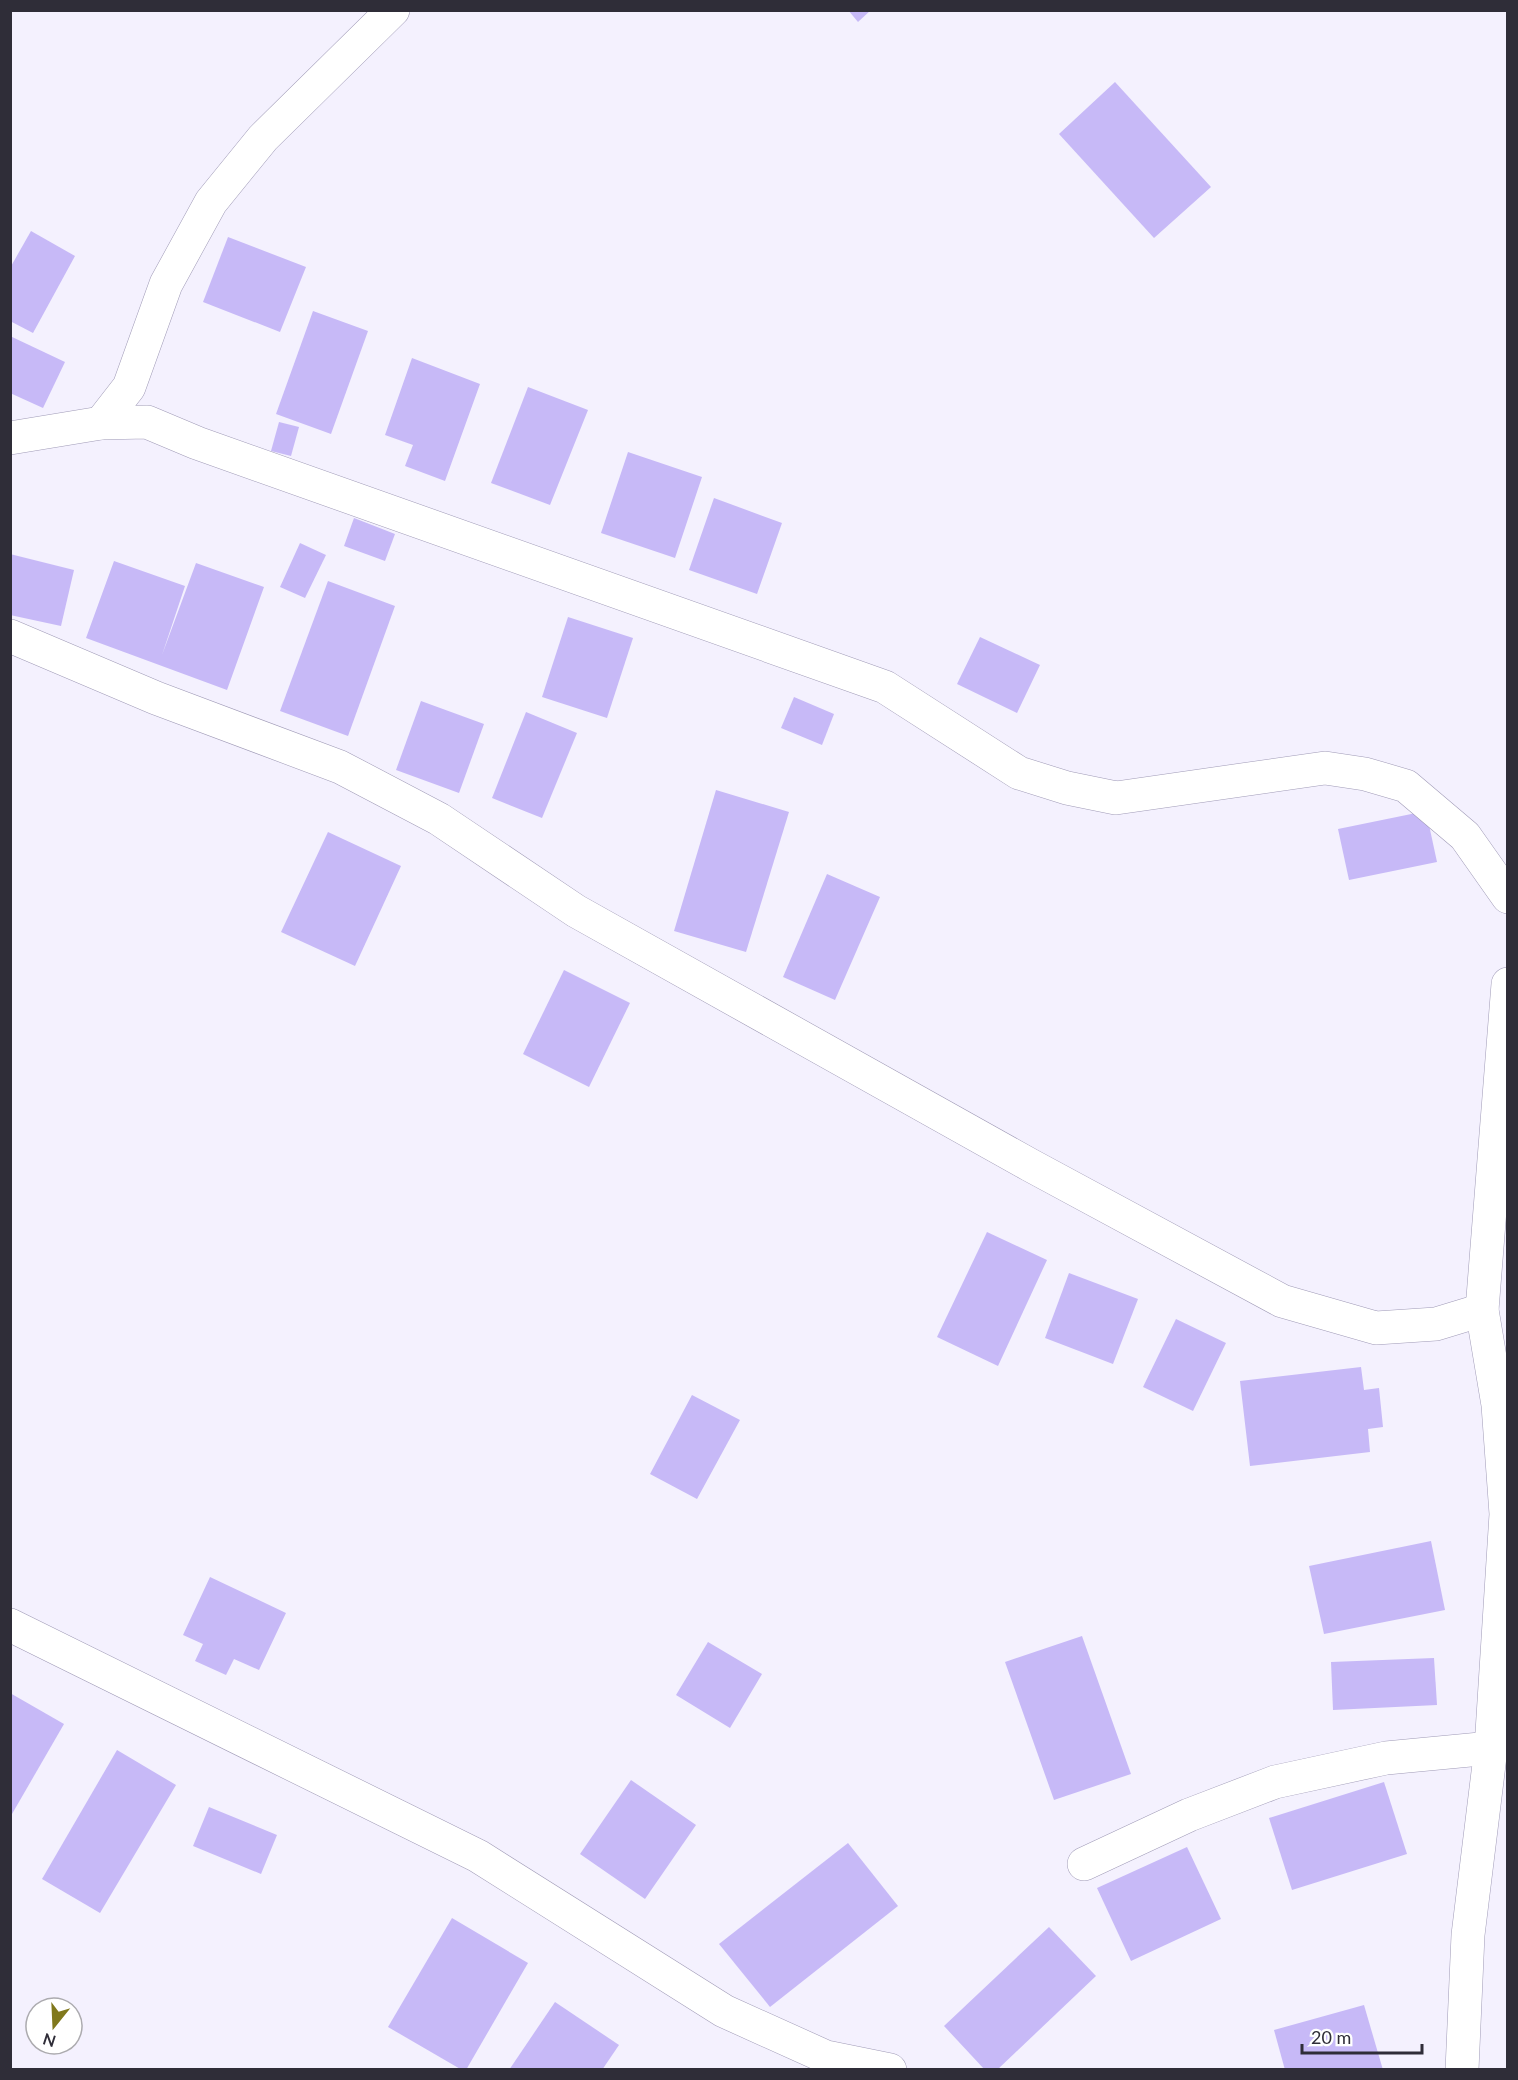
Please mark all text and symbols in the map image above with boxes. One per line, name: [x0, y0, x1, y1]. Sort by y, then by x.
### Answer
north arrow: [24, 1996, 84, 2056]
scale bar: [1302, 2017, 1422, 2055]
text: 20 m: [1311, 2026, 1351, 2048]
text: N: [40, 2030, 58, 2052]

